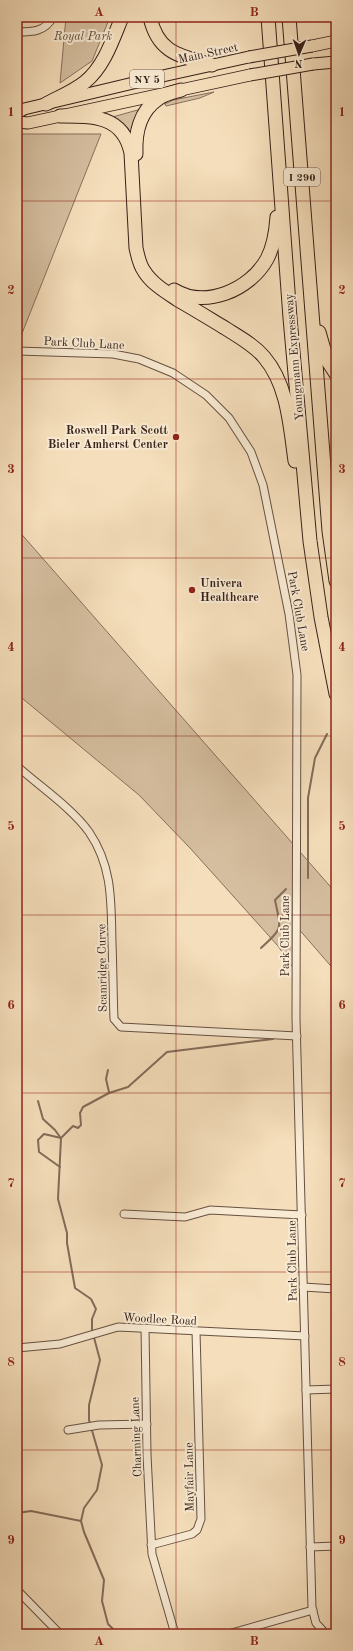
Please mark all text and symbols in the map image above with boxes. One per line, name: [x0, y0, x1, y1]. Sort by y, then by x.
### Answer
text: A: [94, 6, 104, 19]
text: B: [249, 6, 259, 19]
park label: Royal Park: [53, 31, 112, 43]
north arrow: [279, 34, 319, 74]
street label: Main Street: [177, 42, 239, 66]
text: N: [294, 57, 303, 68]
road number: NY 5: [130, 70, 164, 88]
text: 1: [7, 106, 15, 119]
text: 1: [338, 106, 346, 119]
road number: I 290: [284, 168, 320, 186]
text: 2: [7, 284, 15, 297]
text: 2: [338, 284, 346, 297]
street label: Youngmann Expressway: [283, 292, 307, 421]
street label: Park Club Lane: [43, 336, 125, 352]
place label: Roswell Park Scott Bieler Amherst Center: [48, 425, 169, 451]
marker: Roswell Park Scott Bieler Amherst Center: [171, 432, 181, 442]
text: 3: [7, 463, 15, 476]
text: 3: [338, 463, 346, 476]
street label: Park Club Lane: [285, 570, 311, 653]
place label: Univera Healthcare: [200, 578, 259, 604]
marker: Univera Healthcare: [187, 585, 197, 595]
text: 4: [7, 641, 15, 654]
text: 4: [338, 641, 346, 654]
text: 5: [7, 820, 15, 833]
text: 5: [338, 820, 346, 833]
street label: Park Club Lane: [280, 895, 292, 977]
street label: Scamridge Curve: [96, 923, 110, 1012]
text: 6: [7, 999, 15, 1012]
text: 6: [338, 999, 346, 1012]
text: 7: [7, 1177, 15, 1190]
text: 7: [338, 1177, 346, 1190]
street label: Park Club Lane: [286, 1220, 300, 1302]
street label: Woodlee Road: [123, 1312, 197, 1328]
text: 8: [7, 1356, 15, 1369]
text: 8: [338, 1356, 346, 1369]
street label: Charming Lane: [130, 1396, 144, 1477]
street label: Mayfair Lane: [183, 1442, 197, 1512]
text: 9: [7, 1534, 15, 1547]
text: 9: [338, 1534, 346, 1547]
text: A: [94, 1635, 104, 1648]
text: B: [249, 1635, 259, 1648]

